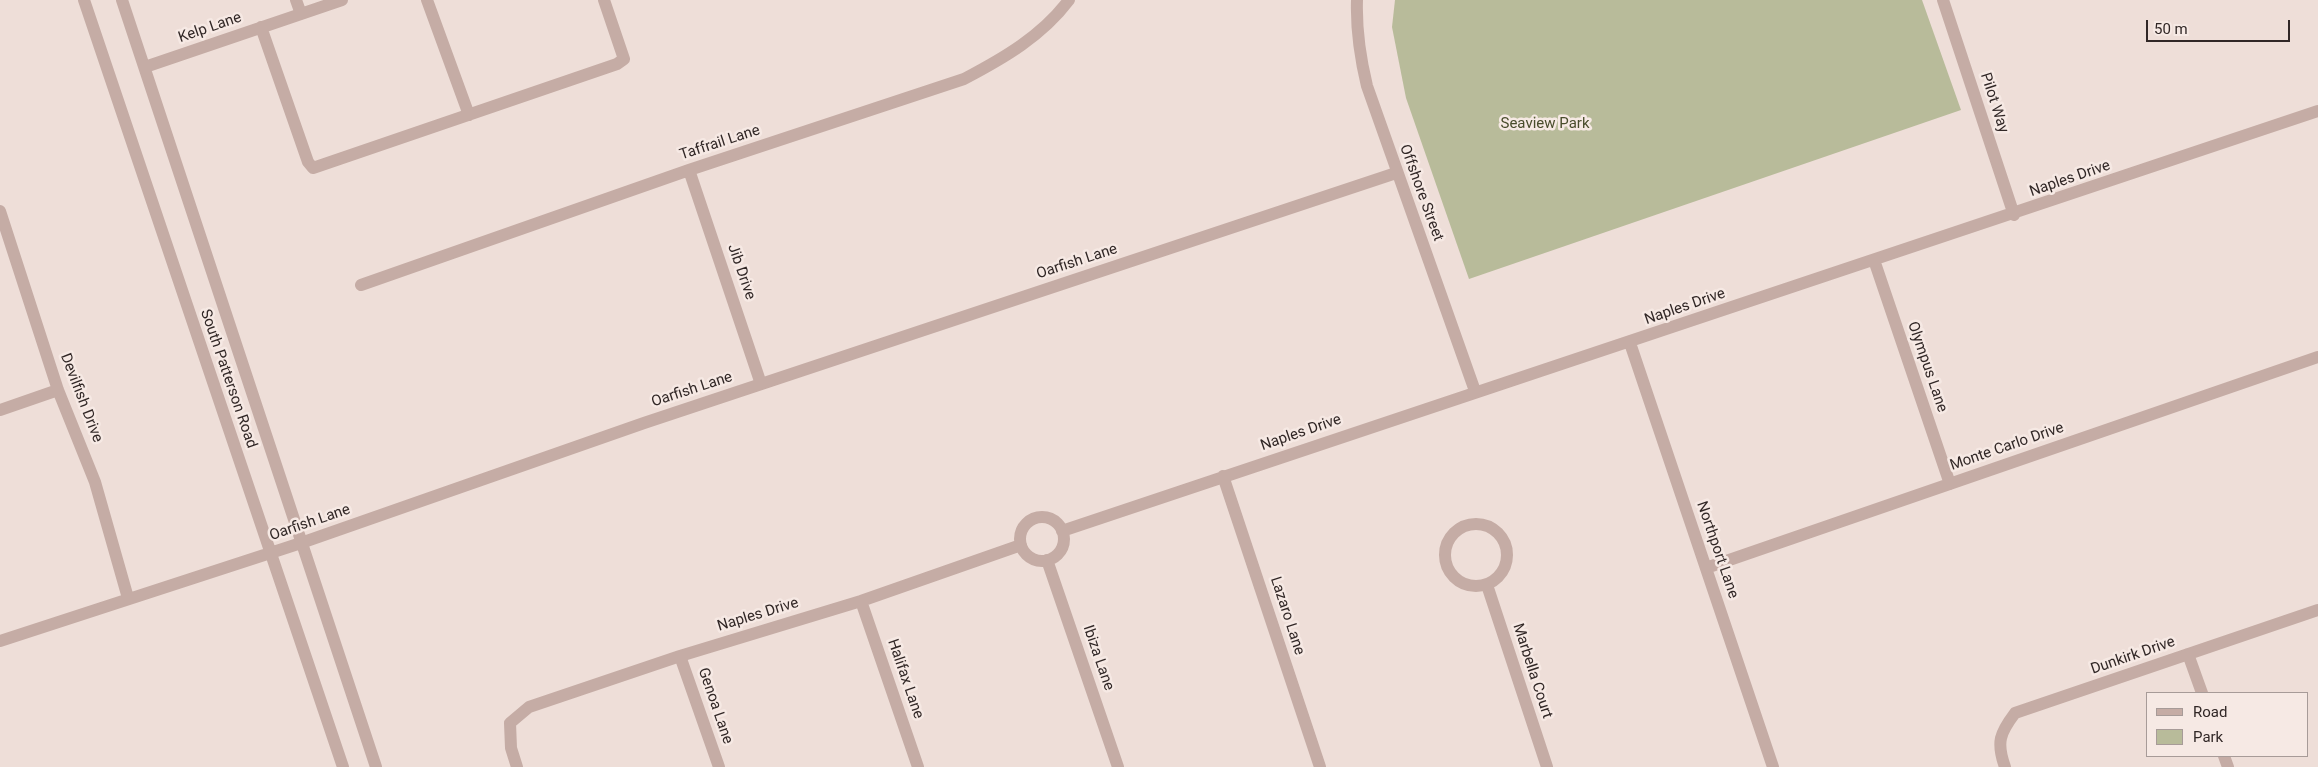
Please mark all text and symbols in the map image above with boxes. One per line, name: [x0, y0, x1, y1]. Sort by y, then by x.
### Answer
street label: Kelp Lane: [176, 9, 244, 47]
scale bar: [2148, 10, 2292, 42]
text: 50 m: [2154, 20, 2188, 38]
street label: Pilot Way: [1976, 71, 2012, 135]
park label: Seaview Park: [1501, 115, 1589, 133]
street label: Taffrail Lane: [678, 122, 762, 164]
street label: Offshore Street: [1395, 142, 1447, 244]
street label: Naples Drive: [2027, 157, 2113, 201]
street label: Oarfish Lane: [1034, 240, 1120, 284]
street label: Jib Drive: [723, 242, 759, 302]
street label: Naples Drive: [1642, 285, 1728, 329]
street label: South Patterson Road: [196, 307, 260, 451]
street label: Olympus Lane: [1903, 319, 1951, 415]
street label: Devilfish Drive: [56, 351, 106, 445]
street label: Oarfish Lane: [649, 368, 735, 412]
street label: Naples Drive: [1258, 411, 1344, 455]
street label: Monte Carlo Drive: [1948, 419, 2066, 475]
street label: Northport Lane: [1692, 499, 1742, 601]
street label: Oarfish Lane: [267, 501, 353, 545]
street label: Lazaro Lane: [1266, 574, 1308, 658]
street label: Naples Drive: [715, 594, 801, 636]
street label: Marbella Court: [1508, 621, 1556, 721]
street label: Ibiza Lane: [1078, 623, 1118, 693]
street label: Dunkirk Drive: [2089, 633, 2177, 679]
street label: Halifax Lane: [883, 637, 927, 721]
street label: Genoa Lane: [694, 666, 736, 746]
legend: [2146, 692, 2308, 757]
text: Road: [2193, 703, 2227, 721]
text: Park: [2193, 728, 2223, 746]

